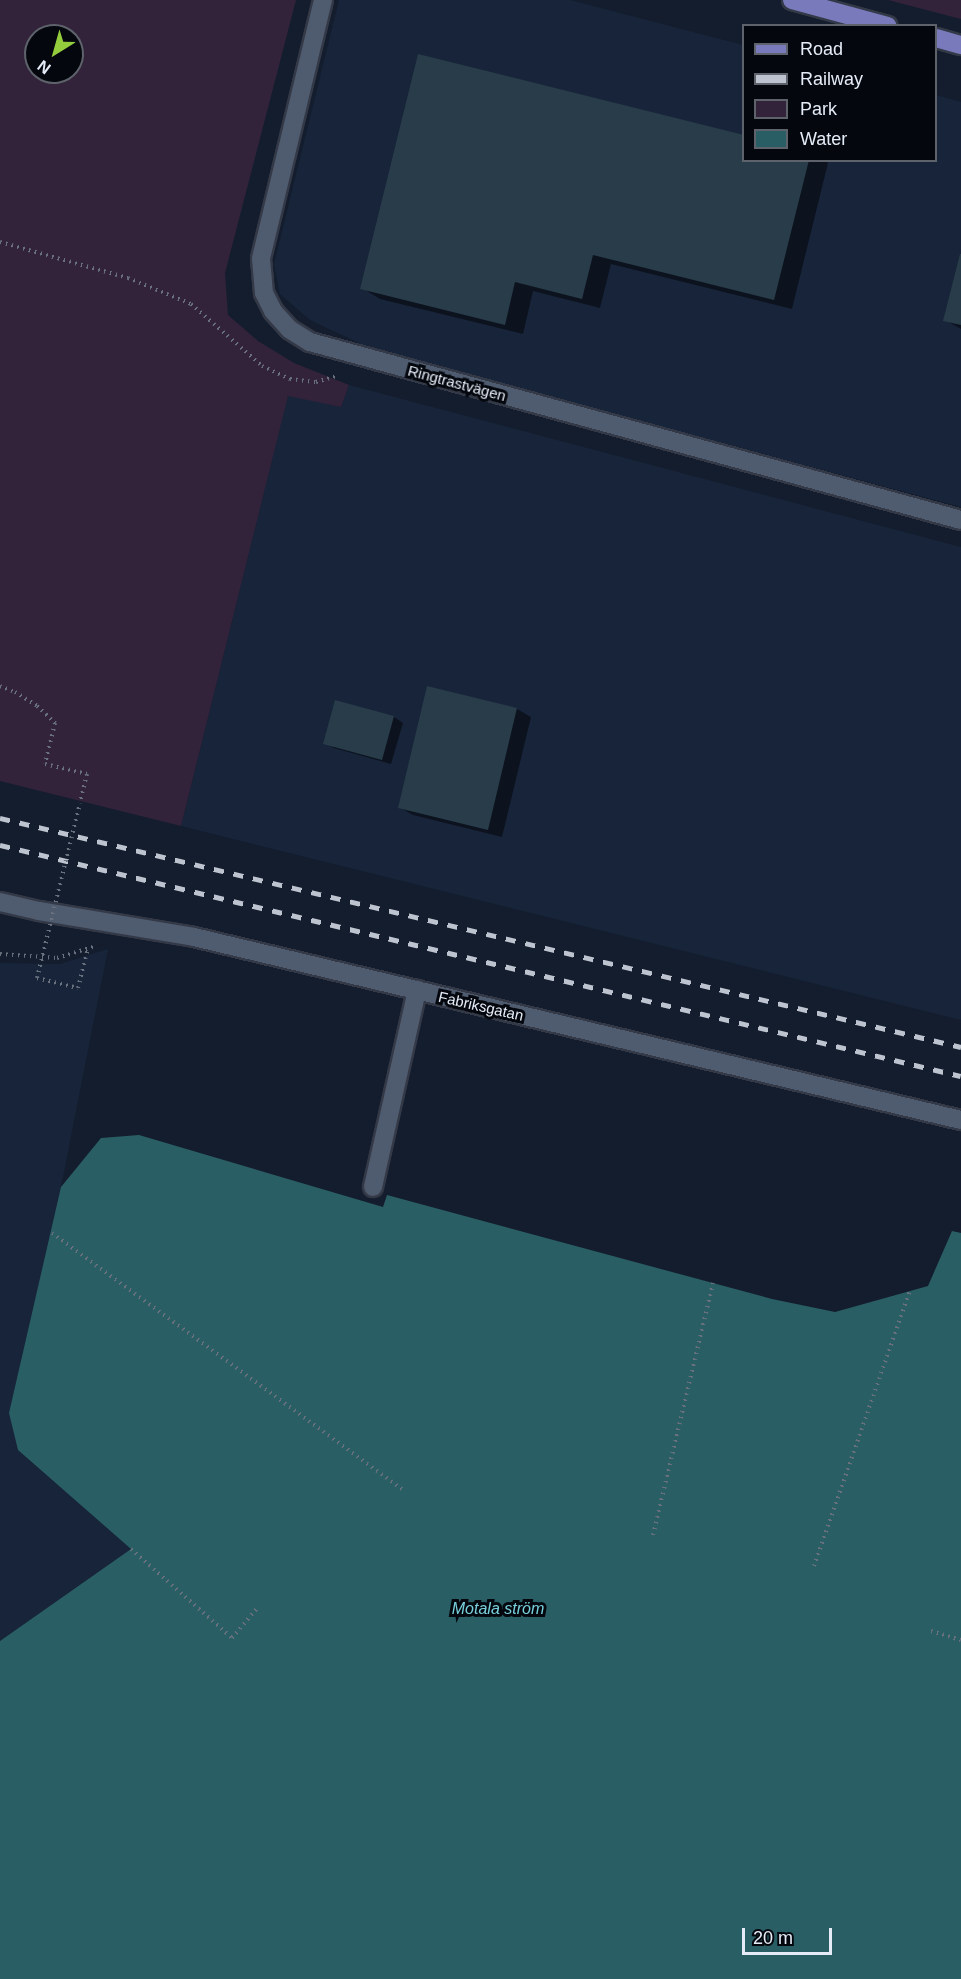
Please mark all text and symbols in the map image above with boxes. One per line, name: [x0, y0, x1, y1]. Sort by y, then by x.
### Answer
north arrow: [24, 24, 84, 84]
legend: [742, 24, 937, 162]
text: Road: [800, 39, 843, 59]
text: N: [34, 57, 54, 77]
text: Railway: [800, 69, 863, 89]
text: Park: [800, 99, 837, 119]
text: Water: [800, 129, 847, 149]
street label: Ringtrastvägen: [406, 361, 508, 405]
street label: Fabriksgatan: [437, 987, 525, 1025]
water label: Motala ström: [452, 1599, 544, 1619]
scale bar: [745, 1916, 835, 1954]
text: 20 m: [753, 1928, 793, 1948]

